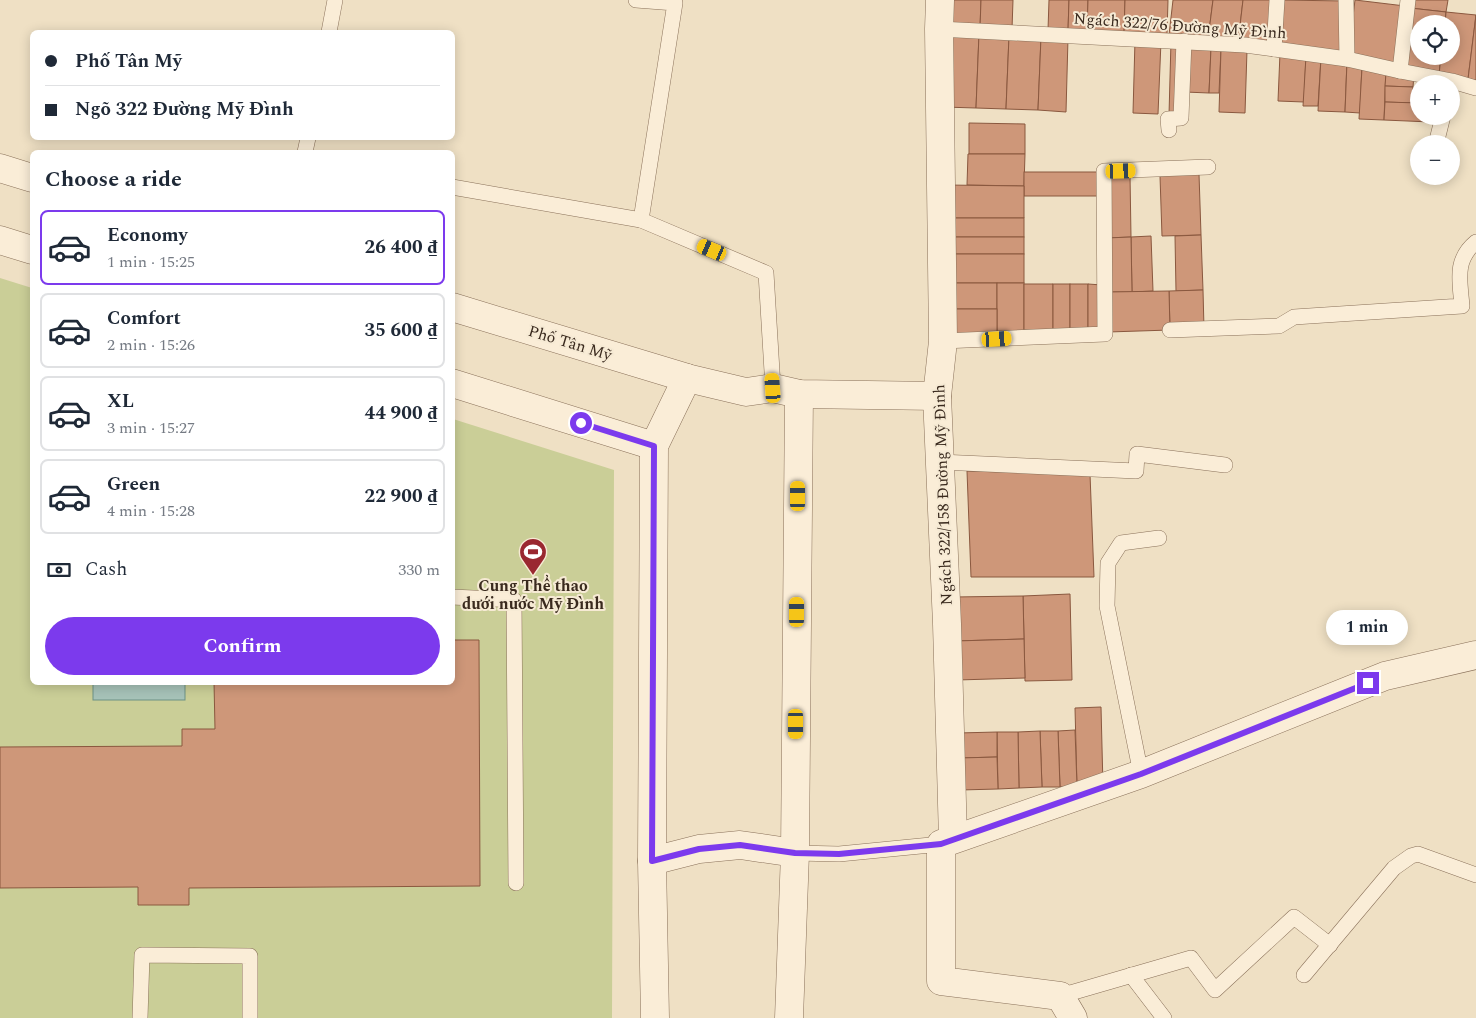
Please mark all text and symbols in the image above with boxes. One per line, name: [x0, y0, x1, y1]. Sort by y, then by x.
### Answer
street label: Ngách 322/76 Đường Mỹ Đình: [1073, 7, 1287, 45]
map controls: [1410, 15, 1460, 185]
button: locate: [1410, 15, 1460, 65]
text: Phố Tân Mỹ: [75, 47, 182, 76]
button: +: [1410, 75, 1460, 125]
text: Ngõ 322 Đường Mỹ Đình: [75, 95, 294, 124]
button: −: [1410, 135, 1460, 185]
text: Choose a ride: [45, 163, 182, 196]
car: [1105, 163, 1136, 179]
text: Economy: [107, 221, 188, 250]
icon: car: [47, 225, 92, 270]
text: 26 400 ₫: [365, 233, 438, 262]
car: [695, 237, 728, 263]
text: 1 min · 15:25: [107, 250, 195, 274]
text: Comfort: [107, 304, 181, 333]
icon: car: [47, 308, 92, 353]
text: 35 600 ₫: [365, 316, 438, 345]
street label: Phố Tân Mỹ: [525, 319, 616, 368]
car: [981, 331, 1012, 347]
text: 2 min · 15:26: [107, 333, 195, 357]
car: [764, 373, 781, 403]
street label: Ngách 322/158 Đường Mỹ Đình: [927, 384, 959, 606]
text: XL: [107, 387, 134, 416]
icon: car: [47, 391, 92, 436]
text: 44 900 ₫: [365, 399, 438, 428]
route start: [570, 412, 592, 434]
text: 3 min · 15:27: [107, 416, 195, 440]
text: Green: [107, 470, 160, 499]
icon: car: [47, 474, 92, 519]
car: [790, 481, 805, 511]
text: 22 900 ₫: [365, 482, 438, 511]
text: 4 min · 15:28: [107, 499, 195, 523]
sports icon: Cung Thể thao dưới nước Mỹ Đình: [518, 537, 548, 576]
text: Cash: [85, 555, 127, 584]
icon: cash: [45, 556, 73, 584]
text: 330 m: [398, 558, 440, 582]
place label: Cung Thể thao dưới nước Mỹ Đình: [462, 574, 604, 616]
car: [789, 597, 804, 627]
callout: 1 min: [1327, 610, 1409, 646]
text: 1 min: [1346, 615, 1388, 639]
button: Confirm: [45, 617, 440, 675]
route end: [1357, 672, 1379, 694]
car: [788, 709, 803, 739]

